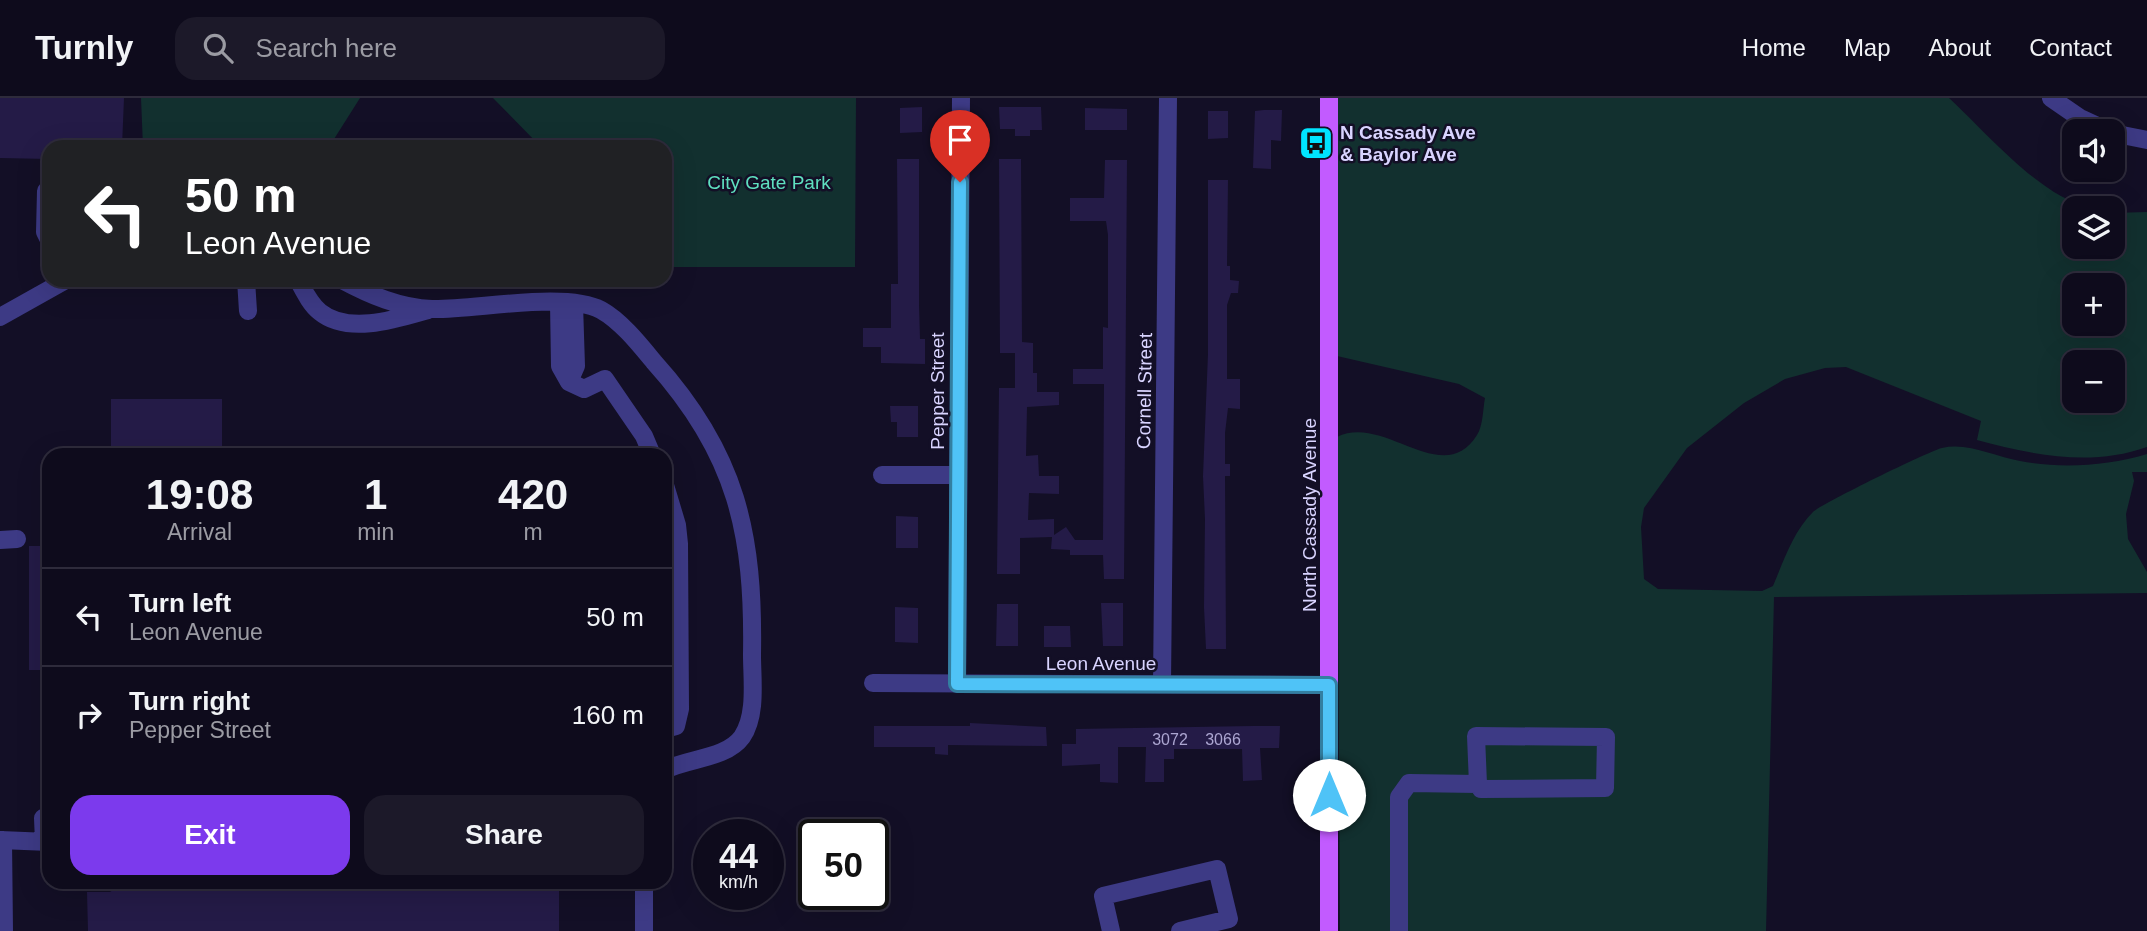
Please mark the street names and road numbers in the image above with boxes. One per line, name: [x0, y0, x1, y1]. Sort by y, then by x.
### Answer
street label: Pepper Street: [927, 332, 948, 450]
street label: Cornell Street: [1133, 332, 1156, 449]
street label: North Cassady Avenue: [1299, 418, 1320, 612]
street label: Leon Avenue: [1046, 653, 1156, 674]

